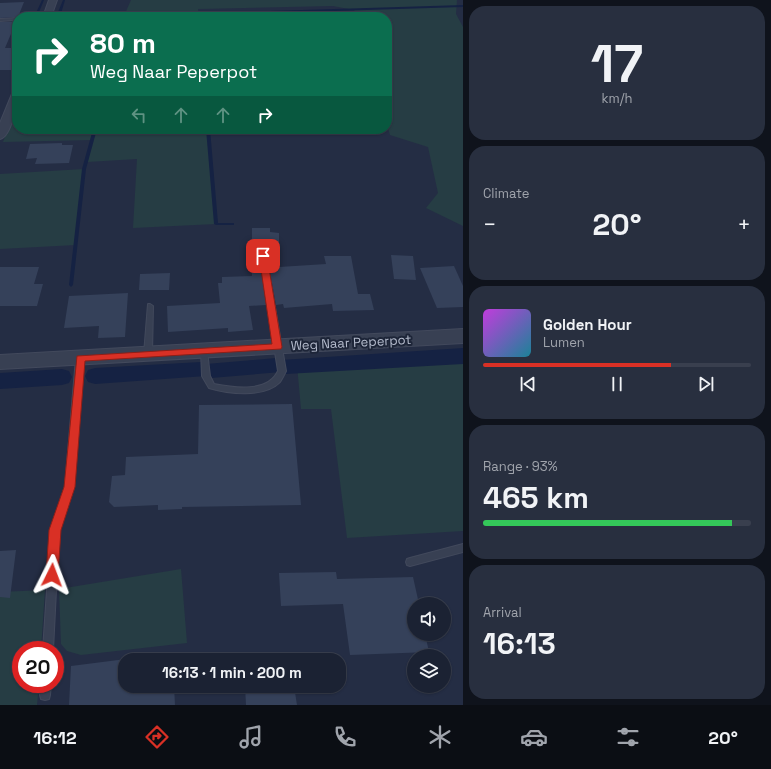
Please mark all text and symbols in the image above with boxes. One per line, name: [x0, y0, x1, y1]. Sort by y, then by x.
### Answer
text: 80 m: [90, 25, 156, 61]
icon: right: [24, 28, 76, 80]
text: 17: [591, 31, 643, 97]
text: Weg Naar Peperpot: [90, 60, 257, 83]
text: km/h: [602, 90, 632, 107]
icon: left: [128, 104, 150, 126]
icon: ahead: [170, 104, 192, 126]
icon: ahead: [212, 104, 234, 126]
icon: right: [254, 104, 276, 126]
text: Climate: [483, 185, 529, 202]
text: 20°: [592, 205, 642, 244]
text: −: [483, 210, 497, 238]
text: +: [737, 210, 751, 238]
pin: [246, 239, 280, 273]
icon: arrive: [252, 245, 274, 267]
text: Golden Hour: [543, 315, 632, 334]
street label: Weg Naar Peperpot: [290, 331, 412, 354]
text: Lumen: [543, 334, 585, 351]
icon: previous: [517, 373, 539, 395]
icon: pause: [606, 373, 628, 395]
icon: next: [695, 373, 717, 395]
text: Range · 93%: [483, 458, 558, 475]
text: 465 km: [483, 478, 589, 517]
position arrow: [31, 554, 73, 596]
map controls: [407, 597, 451, 693]
button: sound: [407, 597, 451, 641]
text: Arrival: [483, 604, 522, 621]
text: 16:13: [483, 624, 556, 663]
speed limit sign: 20: [12, 641, 64, 693]
button: layers: [407, 649, 451, 693]
text: 16:13 · 1 min · 200 m: [162, 663, 302, 682]
icon: directions: [143, 723, 171, 751]
icon: music: [237, 723, 265, 751]
icon: phone: [331, 723, 359, 751]
icon: climate: [426, 723, 454, 751]
icon: car: [520, 723, 548, 751]
icon: filters: [614, 723, 642, 751]
text: 16:12: [33, 726, 77, 749]
text: 20°: [708, 726, 738, 749]

